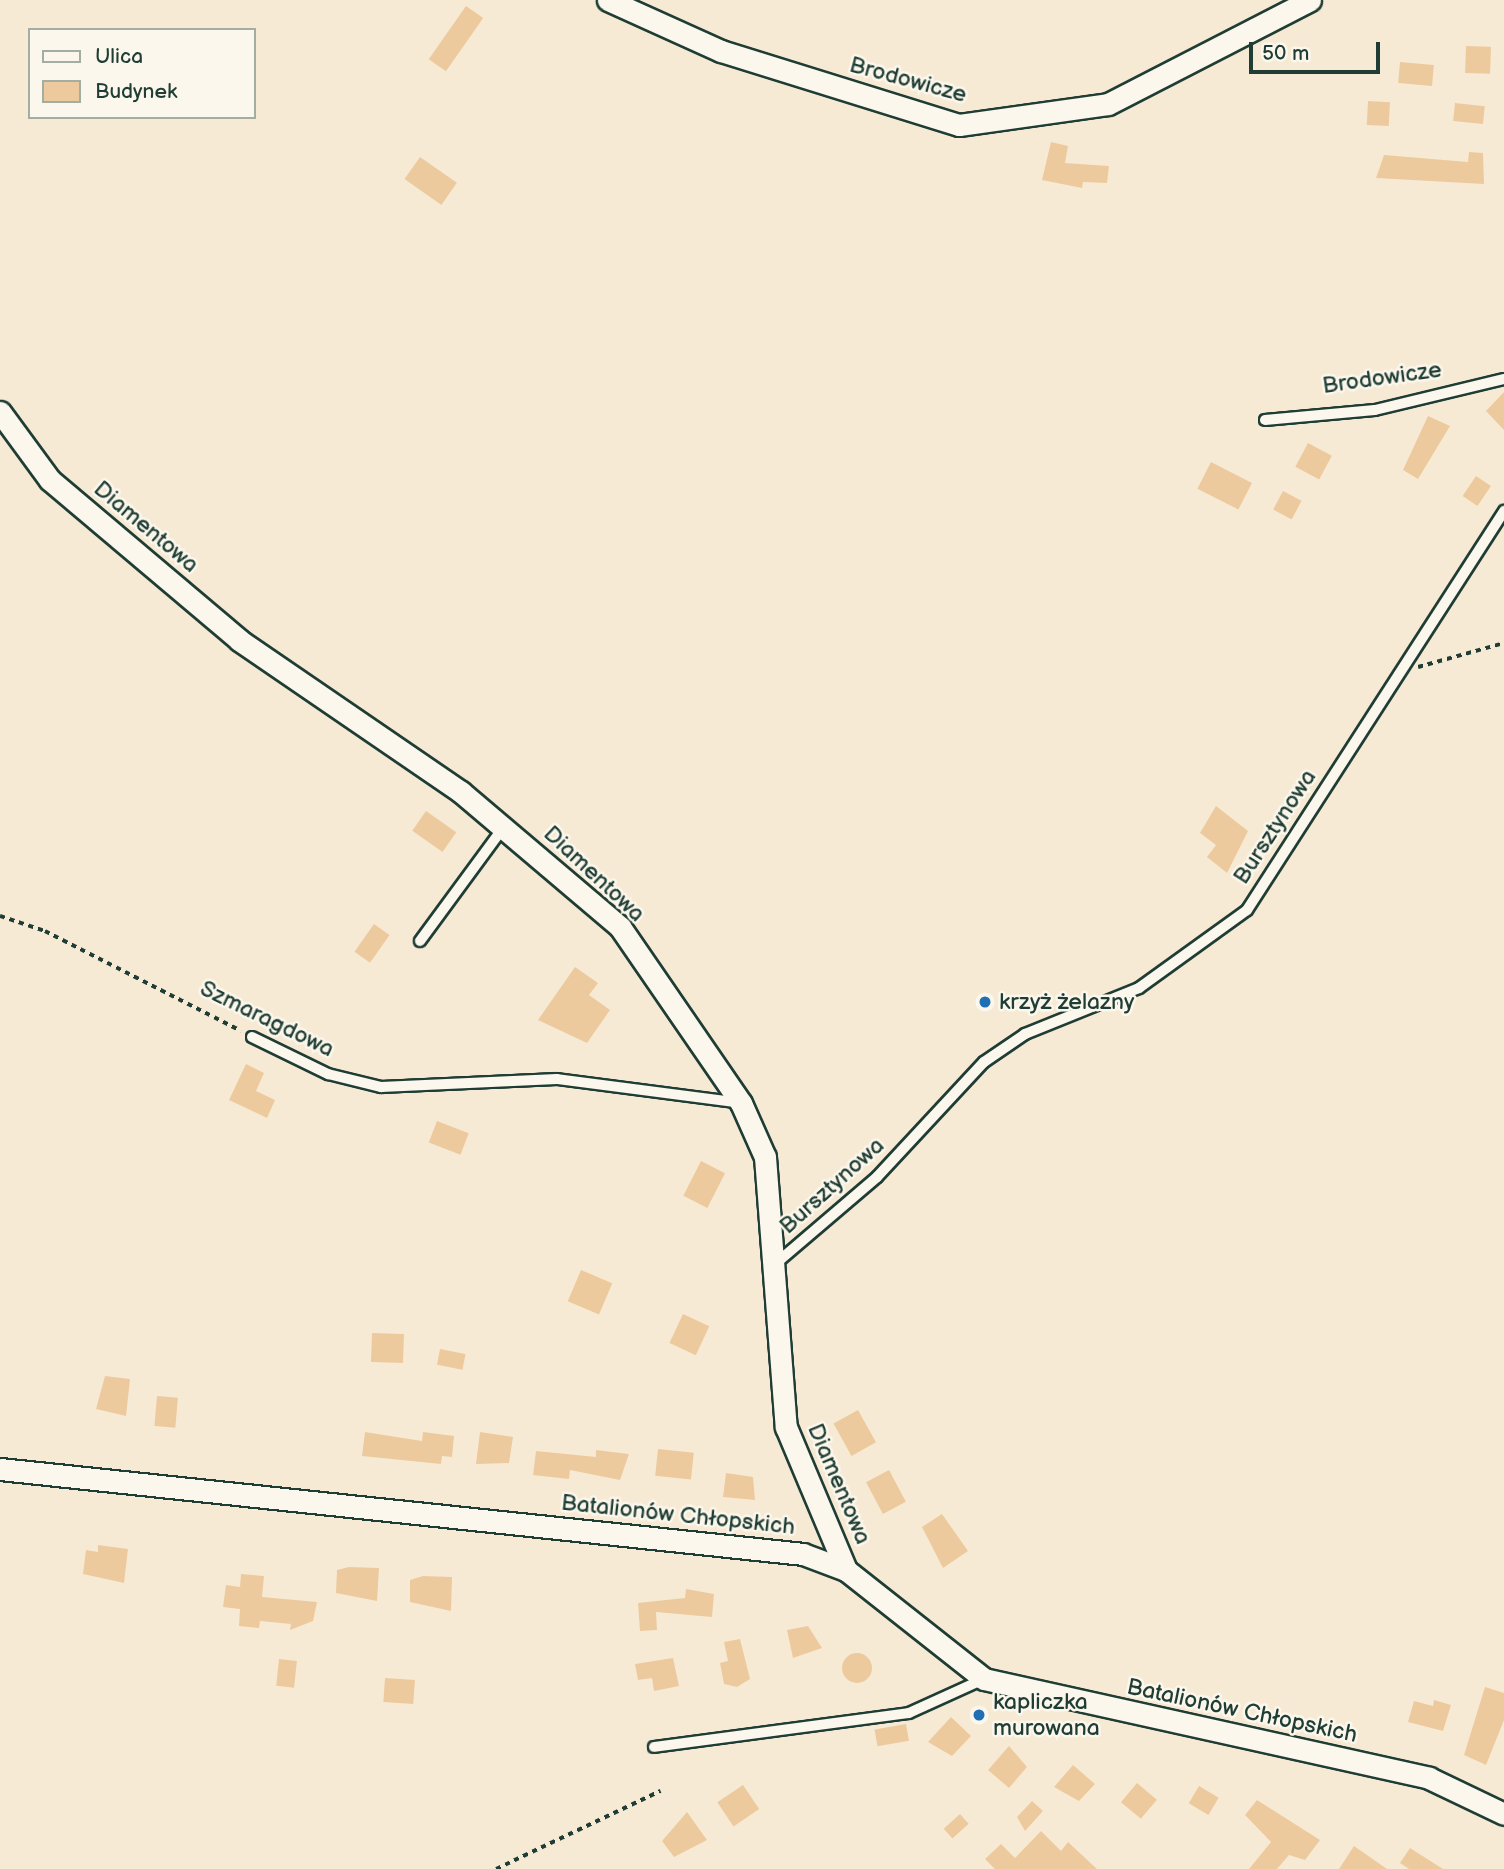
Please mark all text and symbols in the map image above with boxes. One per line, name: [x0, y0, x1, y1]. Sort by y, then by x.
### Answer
legend: [28, 28, 256, 119]
scale bar: [1252, 28, 1383, 72]
text: 50 m: [1262, 41, 1309, 66]
text: Ulica: [95, 44, 143, 69]
street label: Brodowicze: [846, 51, 970, 109]
text: Budynek: [95, 79, 177, 104]
street label: Brodowicze: [1321, 356, 1443, 400]
street label: Diamentowa: [88, 475, 204, 579]
street label: Bursztynowa: [1228, 765, 1322, 889]
street label: Diamentowa: [538, 820, 650, 928]
street label: Szmaragdowa: [196, 975, 338, 1063]
place label: krzyż żelazny: [999, 988, 1134, 1016]
marker: krzyż żelazny: [977, 994, 993, 1010]
street label: Bursztynowa: [774, 1132, 890, 1240]
street label: Diamentowa: [801, 1420, 877, 1548]
street label: Batalionów Chłopskich: [560, 1489, 796, 1541]
street label: Batalionów Chłopskich: [1124, 1673, 1360, 1749]
place label: kapliczka murowana: [993, 1688, 1100, 1742]
marker: kapliczka murowana: [971, 1707, 987, 1723]

